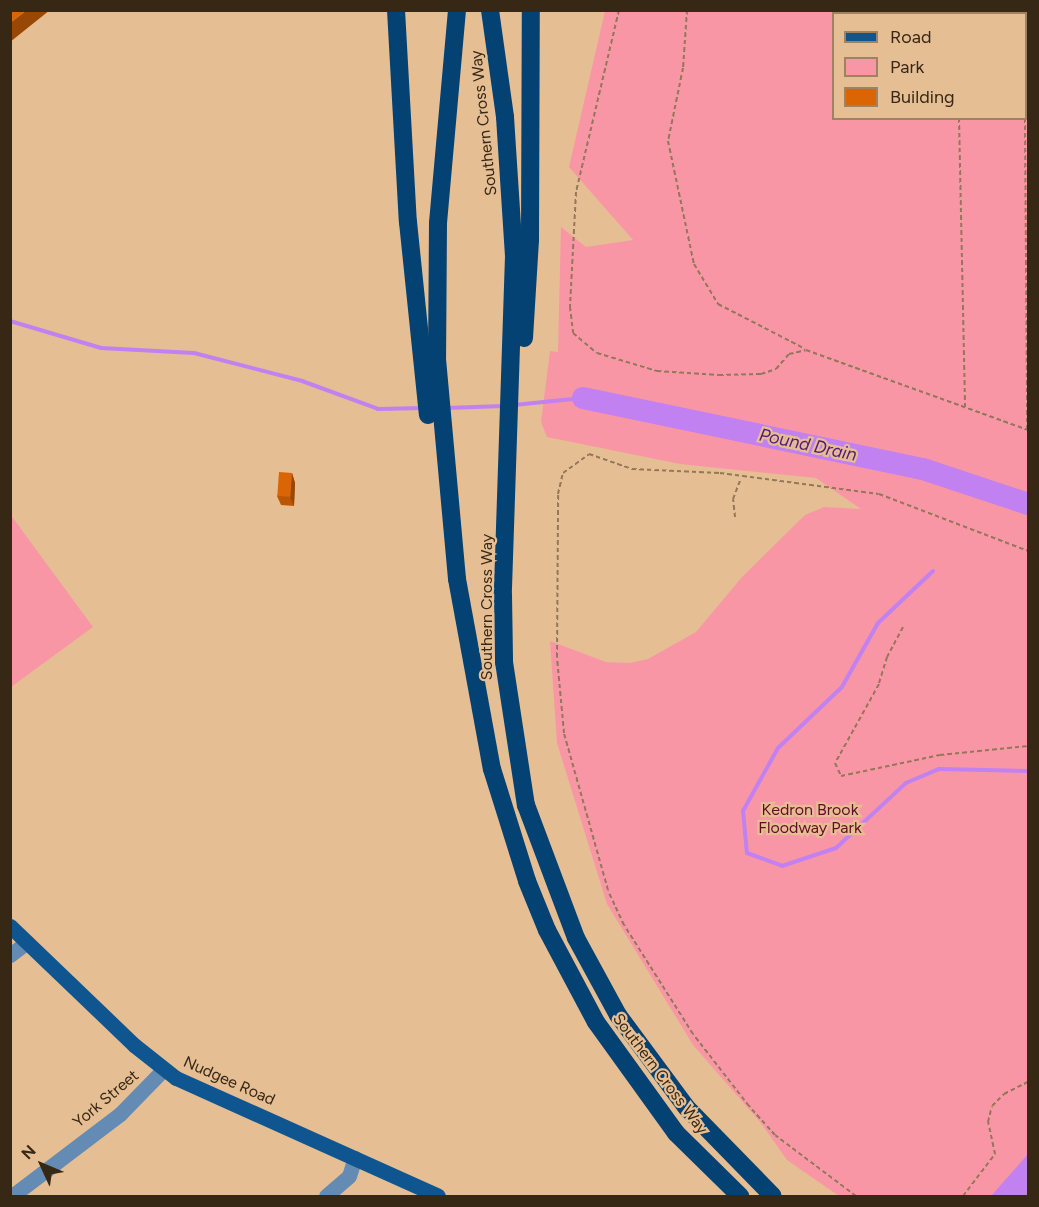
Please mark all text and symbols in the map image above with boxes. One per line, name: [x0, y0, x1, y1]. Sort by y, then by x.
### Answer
legend: [832, 12, 1027, 120]
text: Road: [890, 26, 931, 48]
street label: Southern Cross Way: [467, 49, 501, 197]
text: Park: [890, 56, 924, 78]
text: Building: [890, 86, 955, 108]
water label: Pound Drain: [757, 424, 859, 466]
street label: Southern Cross Way: [477, 534, 497, 680]
park label: Kedron Brook Floodway Park: [758, 800, 862, 838]
street label: Southern Cross Way: [608, 1010, 712, 1138]
street label: Nudgee Road: [180, 1052, 278, 1110]
street label: York Street: [69, 1066, 143, 1132]
north arrow: [12, 1135, 72, 1195]
text: N: [18, 1141, 40, 1163]

